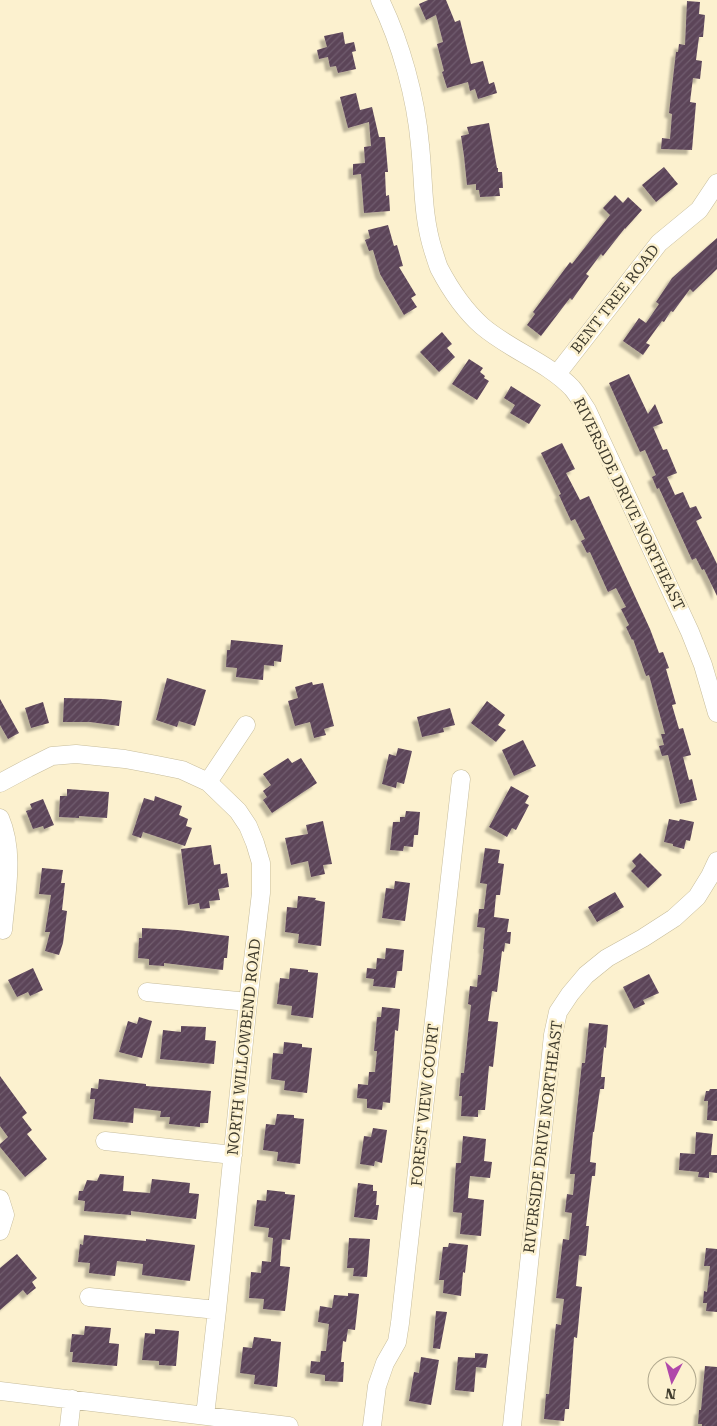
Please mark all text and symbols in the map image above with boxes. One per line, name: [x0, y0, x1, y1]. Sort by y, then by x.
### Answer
street label: BENT TREE ROAD: [567, 241, 663, 357]
street label: RIVERSIDE DRIVE NORTHEAST: [570, 395, 688, 613]
street label: NORTH WILLOWBEND ROAD: [224, 938, 264, 1156]
street label: RIVERSIDE DRIVE NORTHEAST: [520, 1020, 566, 1254]
street label: FOREST VIEW COURT: [408, 1023, 442, 1187]
north arrow: [647, 1356, 697, 1406]
text: N: [664, 1385, 677, 1402]

